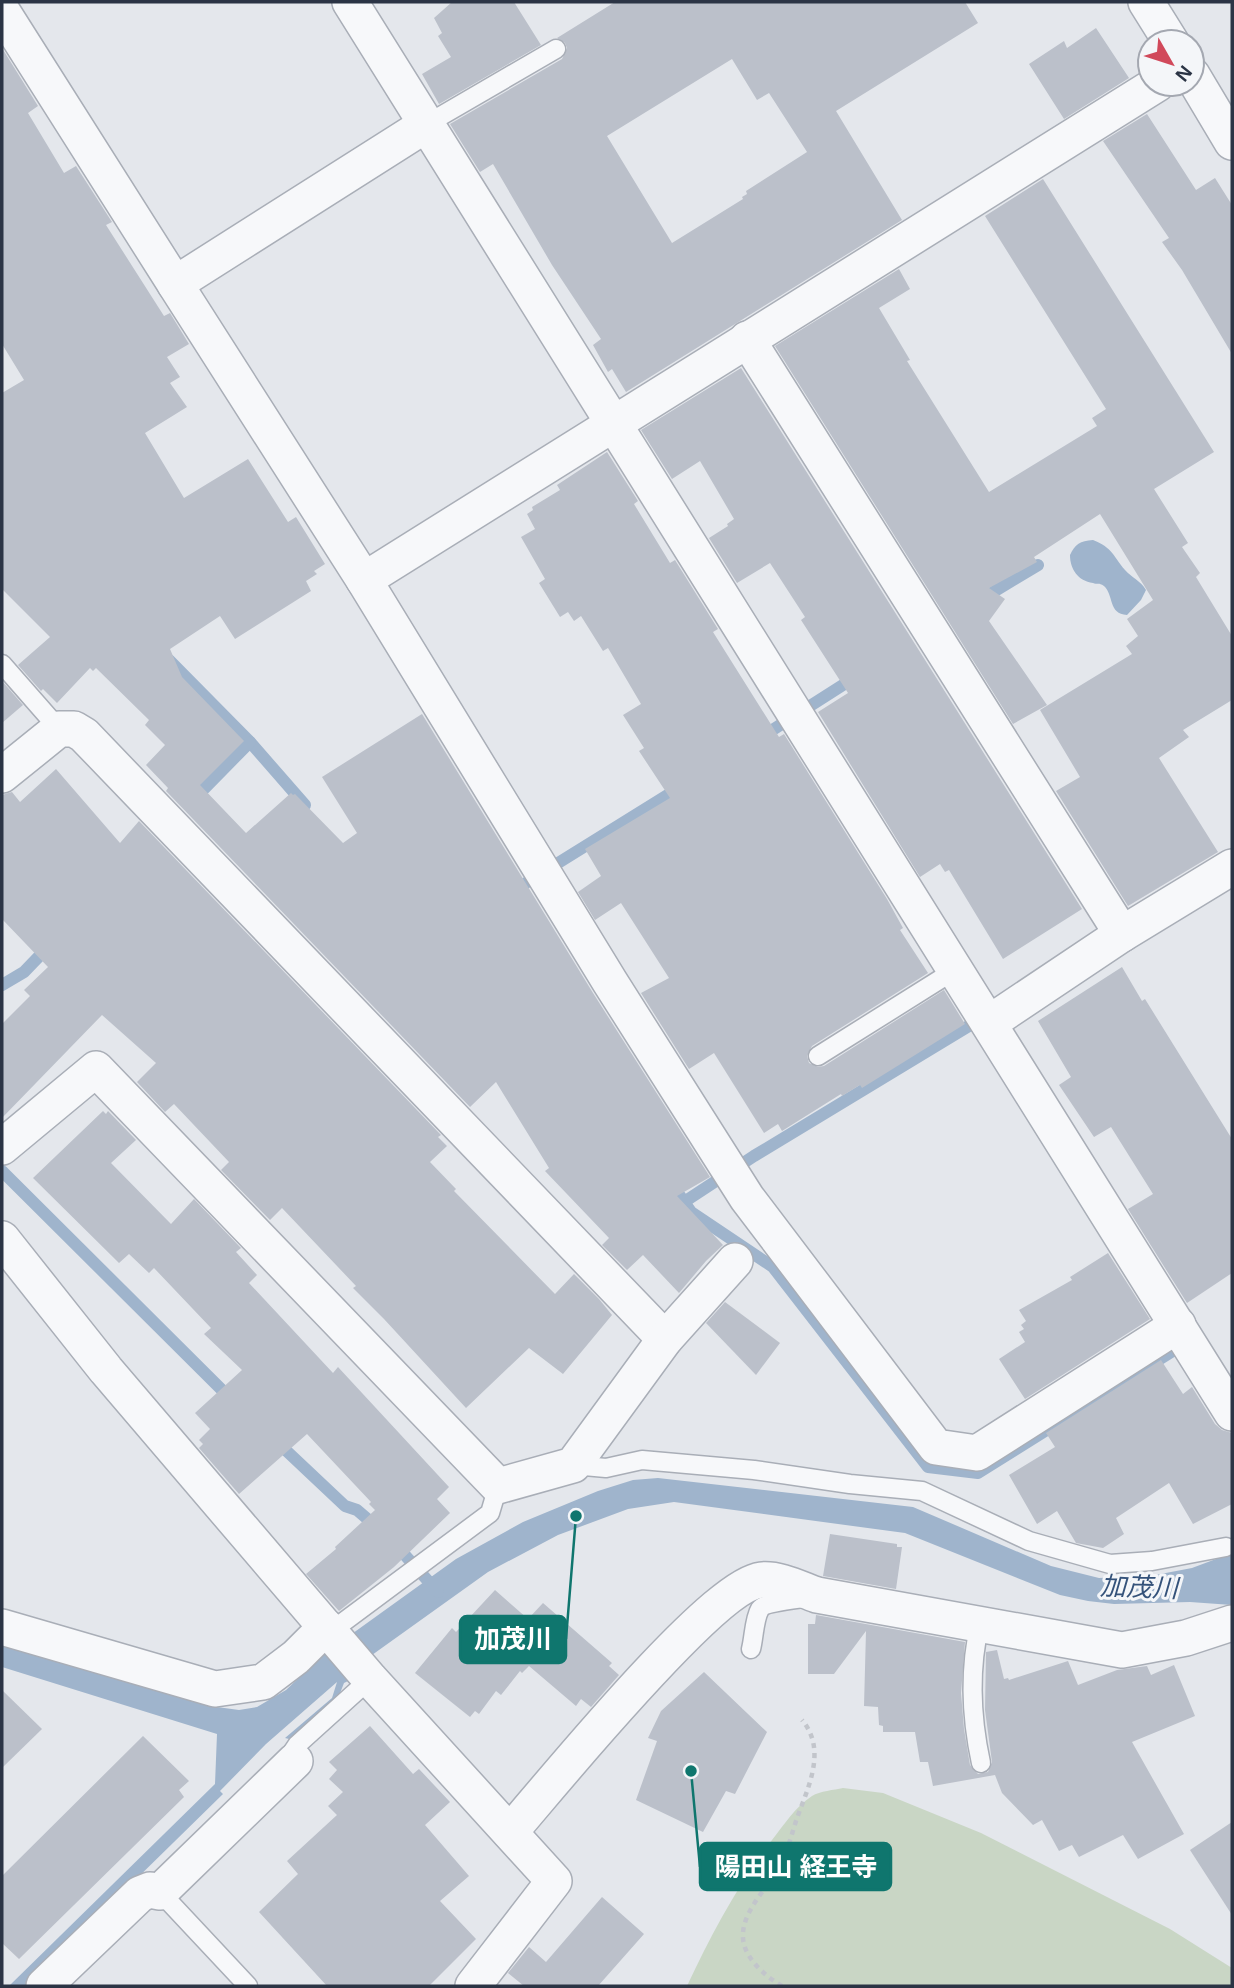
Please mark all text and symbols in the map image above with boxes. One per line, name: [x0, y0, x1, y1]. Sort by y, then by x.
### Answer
north arrow: [1136, 28, 1206, 98]
text: N: [1171, 61, 1196, 85]
water label: 加茂川: [1099, 1571, 1181, 1603]
callout: 加茂川: [460, 1616, 566, 1663]
text: 加茂川: [474, 1624, 552, 1654]
callout: 陽田山 経王寺: [700, 1843, 891, 1890]
text: 陽田山 経王寺: [714, 1852, 878, 1882]

